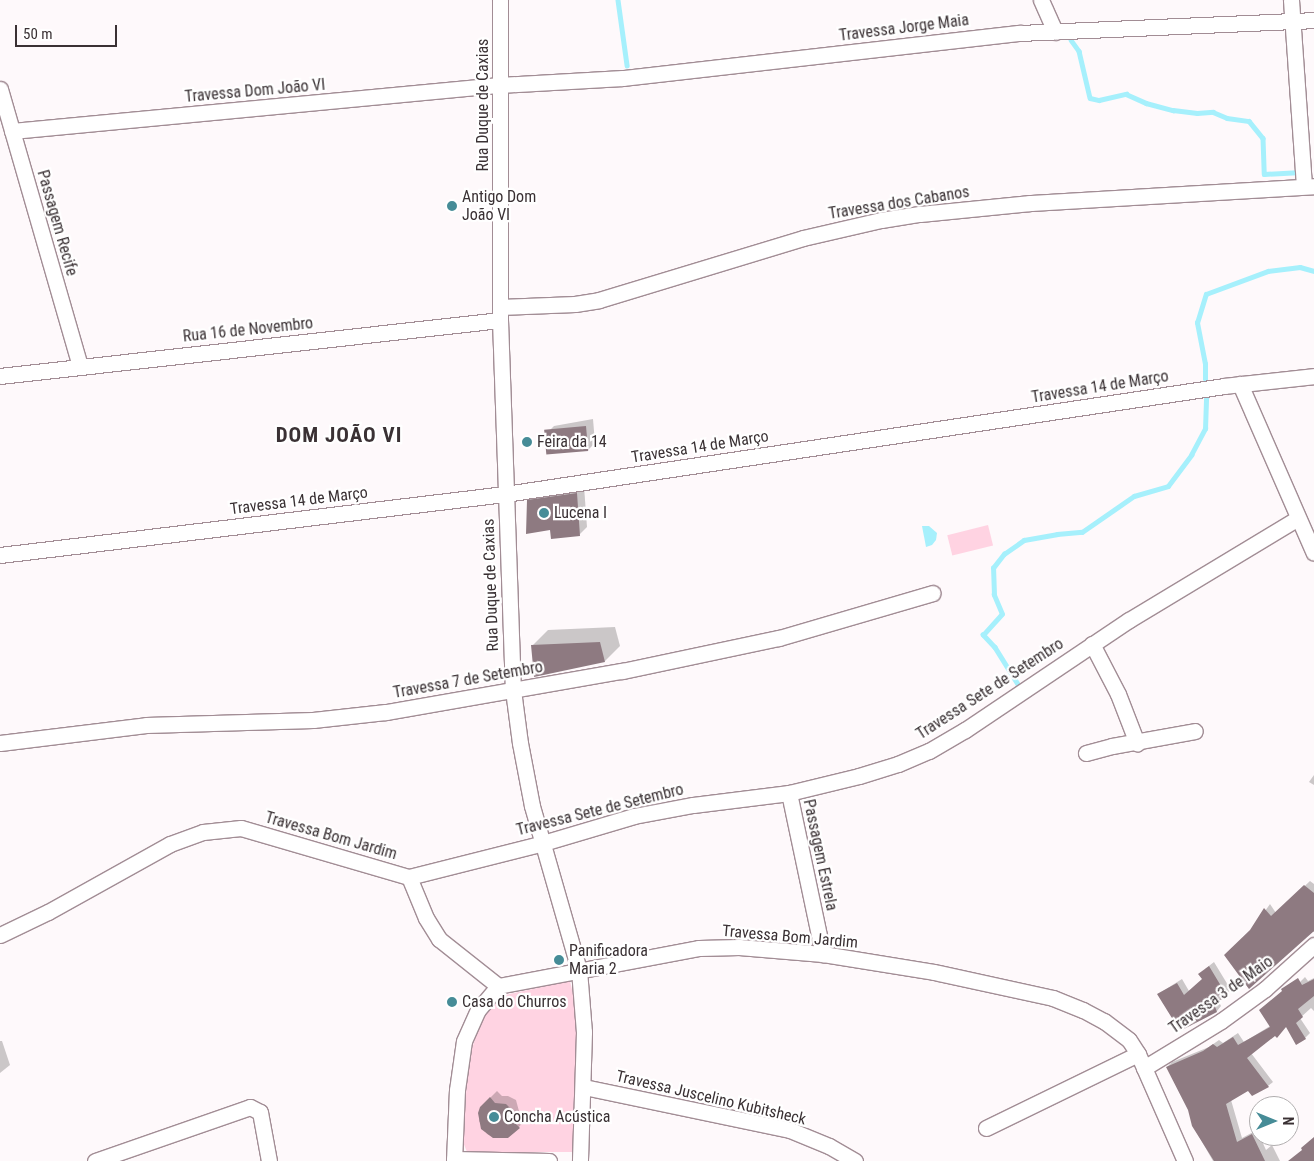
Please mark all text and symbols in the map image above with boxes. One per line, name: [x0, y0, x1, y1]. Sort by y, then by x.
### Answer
street label: Travessa Jorge Maia: [838, 11, 970, 45]
scale bar: [18, 15, 120, 47]
text: 50 m: [23, 25, 53, 43]
street label: Rua Duque de Caxias: [473, 39, 493, 171]
street label: Travessa Dom João VI: [184, 75, 326, 107]
street label: Passagem Recife: [33, 168, 81, 278]
street label: Travessa dos Cabanos: [827, 182, 971, 224]
place label: Antigo Dom João VI: [462, 187, 536, 225]
marker: Antigo Dom João VI: [446, 200, 458, 212]
street label: Rua 16 de Novembro: [182, 314, 314, 346]
street label: Travessa 14 de Março: [1030, 367, 1170, 407]
district label: DOM JOÃO VI: [274, 422, 404, 448]
street label: Travessa 14 de Março: [630, 427, 770, 467]
place label: Feira da 14: [537, 432, 607, 452]
marker: Feira da 14: [521, 436, 533, 448]
street label: Travessa 14 de Março: [229, 483, 369, 519]
place label: Lucena I: [554, 503, 607, 523]
marker: Lucena I: [538, 507, 550, 519]
street label: Rua Duque de Caxias: [479, 518, 503, 652]
street label: Travessa Sete de Setembro: [913, 634, 1067, 744]
street label: Travessa 7 de Setembro: [392, 657, 544, 703]
street label: Travessa Sete de Setembro: [514, 780, 686, 840]
street label: Passagem Estrela: [799, 798, 841, 912]
street label: Travessa Bom Jardim: [263, 808, 399, 864]
street label: Travessa Bom Jardim: [721, 921, 859, 953]
place label: Panificadora Maria 2: [569, 941, 648, 979]
street label: Travessa 3 de Maio: [1165, 952, 1277, 1038]
marker: Panificadora Maria 2: [553, 954, 565, 966]
place label: Casa do Churros: [462, 992, 566, 1012]
marker: Casa do Churros: [446, 996, 458, 1008]
street label: Travessa Juscelino Kubitsheck: [614, 1067, 808, 1129]
north arrow: [1249, 1096, 1299, 1146]
place label: Concha Acústica: [504, 1107, 610, 1127]
marker: Concha Acústica: [488, 1111, 500, 1123]
text: N: [1280, 1117, 1296, 1125]

